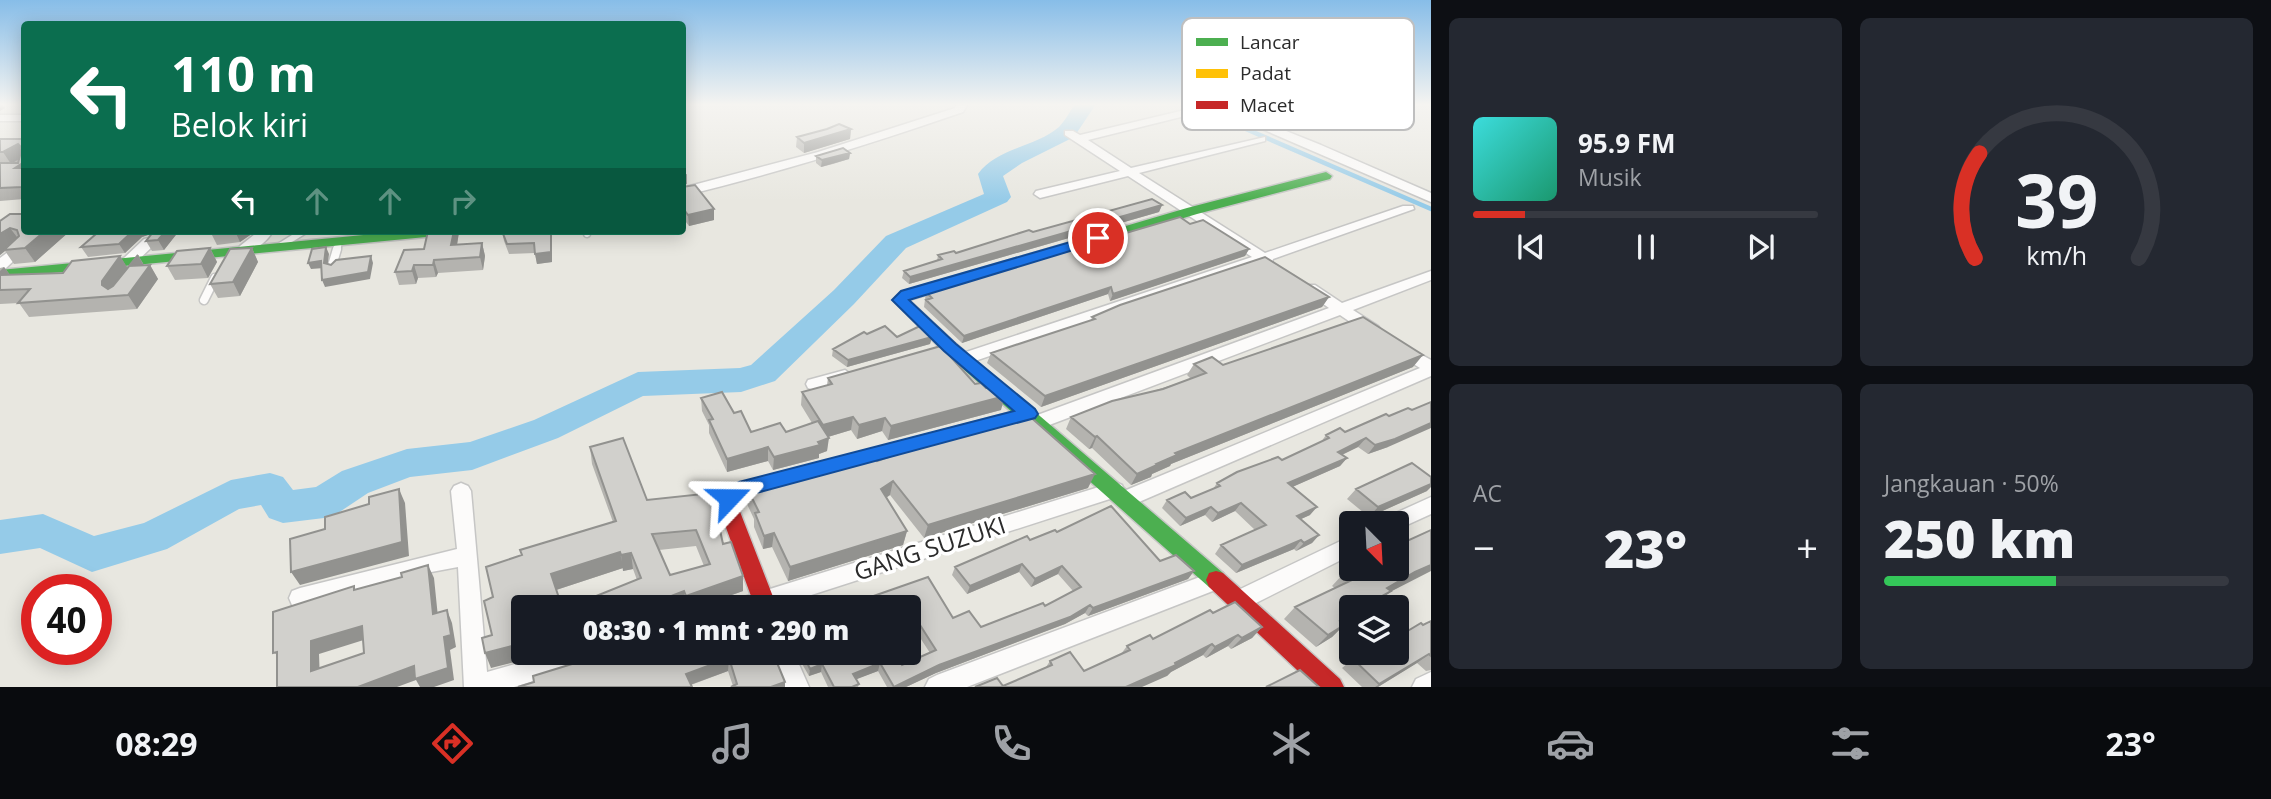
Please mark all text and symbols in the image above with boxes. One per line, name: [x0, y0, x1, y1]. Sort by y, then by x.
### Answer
legend: [1182, 18, 1414, 130]
text: Lancar: [1240, 29, 1300, 55]
text: 110 m: [171, 40, 316, 106]
icon: left: [56, 49, 147, 140]
text: Padat: [1240, 60, 1291, 86]
text: Macet: [1240, 92, 1294, 118]
text: Belok kiri: [171, 103, 308, 146]
text: 95.9 FM: [1578, 125, 1676, 161]
text: 39: [2015, 150, 2098, 249]
text: Musik: [1578, 161, 1642, 193]
icon: left: [225, 182, 263, 220]
icon: ahead: [298, 182, 336, 220]
icon: ahead: [371, 182, 409, 220]
icon: right: [444, 182, 482, 220]
pin: [1068, 208, 1128, 268]
icon: arrive: [1079, 219, 1117, 257]
icon: previous: [1512, 228, 1550, 266]
icon: pause: [1627, 228, 1665, 266]
icon: next: [1742, 228, 1780, 266]
text: km/h: [2026, 238, 2087, 272]
position arrow: [692, 461, 766, 535]
text: Jangkauan · 50%: [1884, 467, 2059, 499]
text: AC: [1473, 477, 1502, 509]
text: 250 km: [1884, 502, 2075, 573]
street label: GANG SUZUKI: [849, 508, 1010, 588]
north arrow: [1339, 511, 1409, 581]
map controls: [1339, 511, 1409, 665]
text: 23°: [1604, 512, 1687, 583]
text: −: [1473, 521, 1495, 573]
text: +: [1796, 521, 1818, 573]
speed limit sign: 40: [21, 574, 112, 665]
button: layers: [1339, 595, 1409, 665]
text: 08:30 · 1 mnt · 290 m: [583, 612, 849, 648]
icon: directions: [428, 719, 477, 768]
icon: music: [708, 719, 757, 768]
icon: phone: [987, 719, 1036, 768]
icon: climate: [1267, 719, 1316, 768]
icon: car: [1546, 719, 1595, 768]
icon: filters: [1826, 719, 1875, 768]
text: 08:29: [115, 722, 198, 765]
text: 23°: [2105, 722, 2156, 765]

